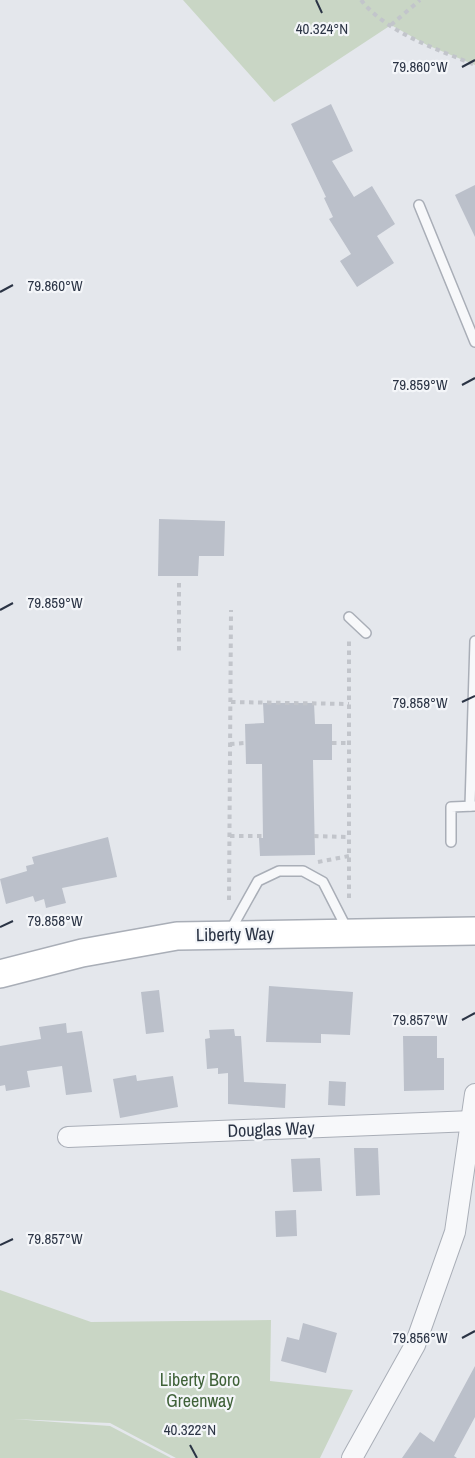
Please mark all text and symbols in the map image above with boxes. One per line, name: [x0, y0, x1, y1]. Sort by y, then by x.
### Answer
text: 40.324°N: [296, 18, 348, 39]
text: 79.860°W: [392, 56, 448, 77]
text: 79.860°W: [27, 275, 83, 296]
text: 79.859°W: [392, 374, 448, 395]
text: 79.859°W: [27, 592, 83, 613]
text: 79.858°W: [392, 692, 448, 713]
text: 79.858°W: [27, 910, 83, 931]
street label: Liberty Way: [196, 921, 275, 947]
text: 79.857°W: [392, 1009, 448, 1030]
street label: Douglas Way: [227, 1115, 316, 1143]
text: 79.857°W: [27, 1228, 83, 1249]
text: 79.856°W: [392, 1327, 448, 1348]
park label: Liberty Boro Greenway: [160, 1367, 240, 1413]
text: 40.322°N: [164, 1419, 216, 1440]

